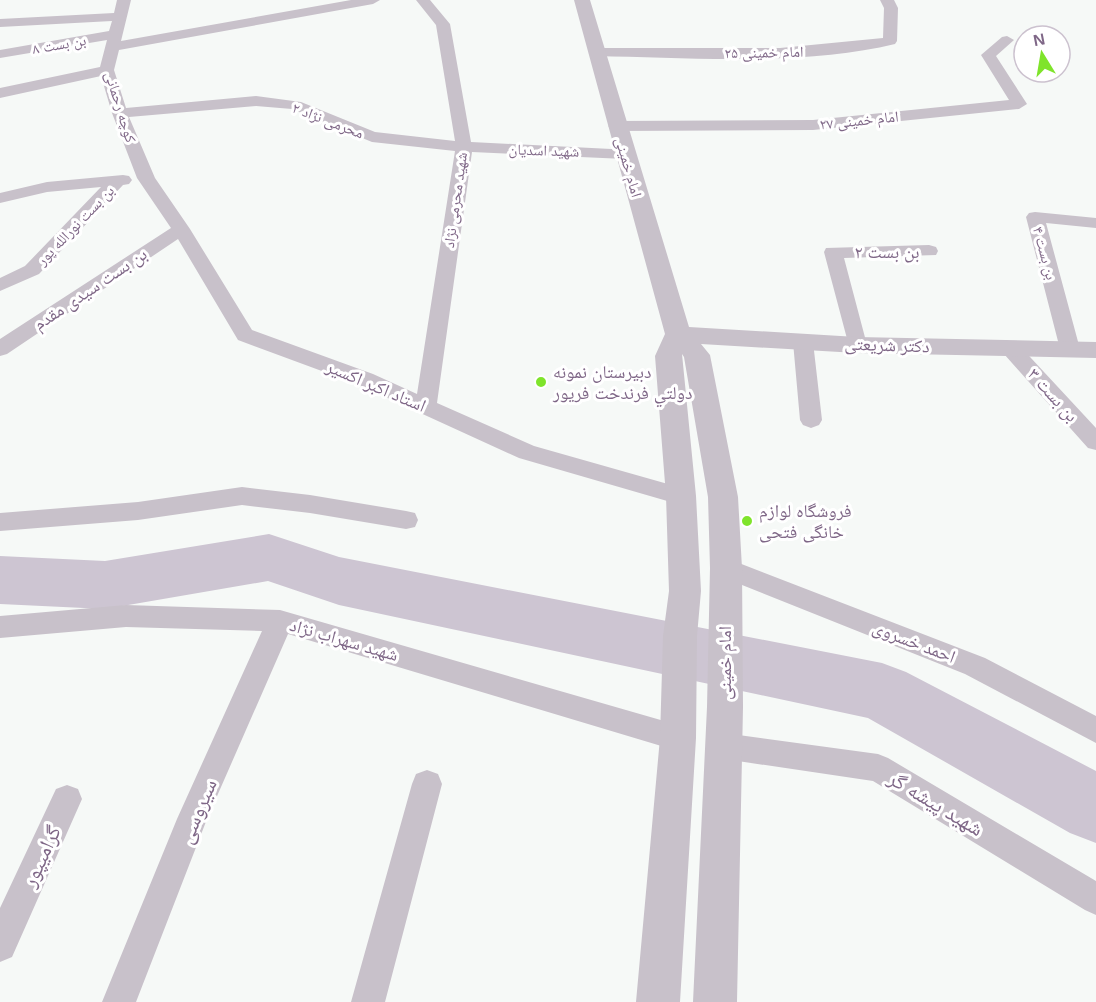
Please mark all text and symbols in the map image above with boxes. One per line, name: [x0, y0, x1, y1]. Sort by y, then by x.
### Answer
north arrow: [1012, 24, 1072, 84]
text: N: [1032, 30, 1047, 49]
street label: بن بست ۸: [31, 31, 88, 59]
street label: امام خمینی ۲۵: [724, 43, 804, 63]
street label: کوچه رحمانی: [100, 69, 140, 145]
street label: محرمی نژاد ۲: [289, 99, 366, 143]
street label: امام خمینی ۲۷: [819, 107, 899, 135]
street label: امام خمینی: [610, 135, 646, 199]
street label: شهید اسدیان: [508, 140, 580, 162]
street label: شهید محرمی نژاد: [440, 151, 472, 249]
street label: بن بست نورالله پور: [32, 182, 119, 270]
street label: بن بست ۴: [1028, 225, 1060, 282]
street label: بن بست ۲: [854, 242, 920, 263]
street label: بن بست سیدی مقدم: [29, 244, 152, 336]
street label: دکتر شریعتی: [844, 334, 930, 357]
street label: استاد اکبر اکسیر: [322, 356, 429, 416]
place label: دبیرستان نمونه دولتي فرندخت فريور: [552, 362, 692, 408]
street label: بن بست ۳: [1023, 364, 1082, 427]
marker: دبیرستان نمونه دولتي فرندخت فريور: [534, 375, 548, 389]
place label: فروشگاه لوازم خانگی فتحی: [759, 501, 852, 543]
marker: فروشگاه لوازم خانگی فتحی: [740, 514, 754, 528]
street label: شهید سهراب نژاد: [287, 615, 401, 666]
street label: احمد خسروی: [869, 617, 958, 668]
street label: امام خمینی: [715, 626, 737, 700]
street label: شهید پیشه گر: [883, 765, 988, 841]
street label: سیروسی: [173, 775, 223, 848]
street label: گرامیپور: [16, 822, 66, 892]

